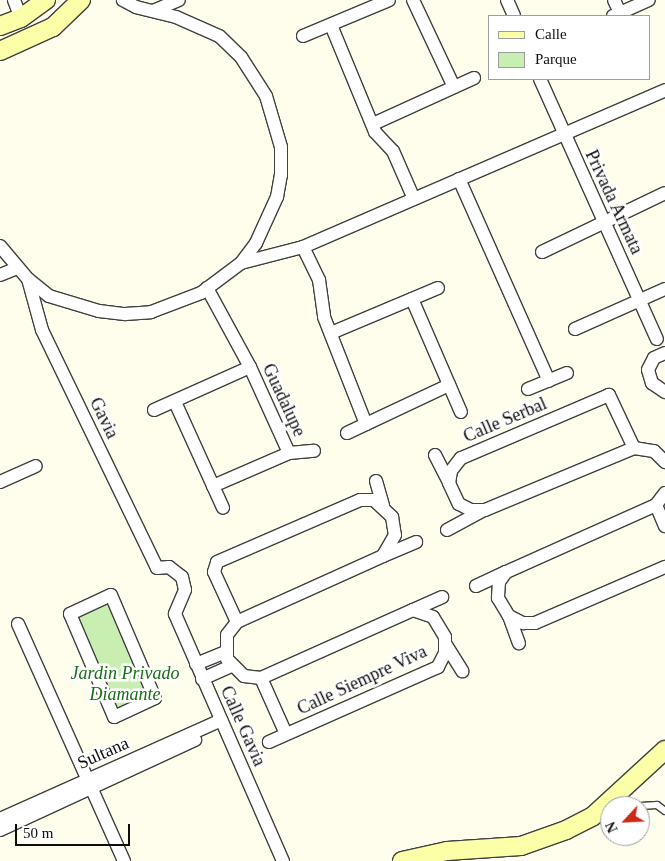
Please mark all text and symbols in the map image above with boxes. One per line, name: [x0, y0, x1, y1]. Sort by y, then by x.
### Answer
legend: [488, 15, 650, 80]
text: Calle: [535, 26, 567, 42]
text: Parque: [535, 51, 577, 67]
street label: Privada Armata: [580, 146, 648, 258]
street label: Guadalupe: [258, 360, 310, 440]
street label: Calle Serbal: [460, 393, 550, 447]
street label: Gavia: [85, 394, 123, 442]
street label: Calle Siempre Viva: [294, 640, 430, 720]
park label: Jardin Privado Diamante: [71, 663, 179, 706]
street label: Calle Gavia: [216, 683, 270, 769]
street label: Sultana: [74, 732, 132, 774]
north arrow: [600, 796, 650, 846]
scale bar: [18, 814, 132, 846]
text: N: [603, 819, 621, 835]
text: 50 m: [23, 825, 53, 841]

